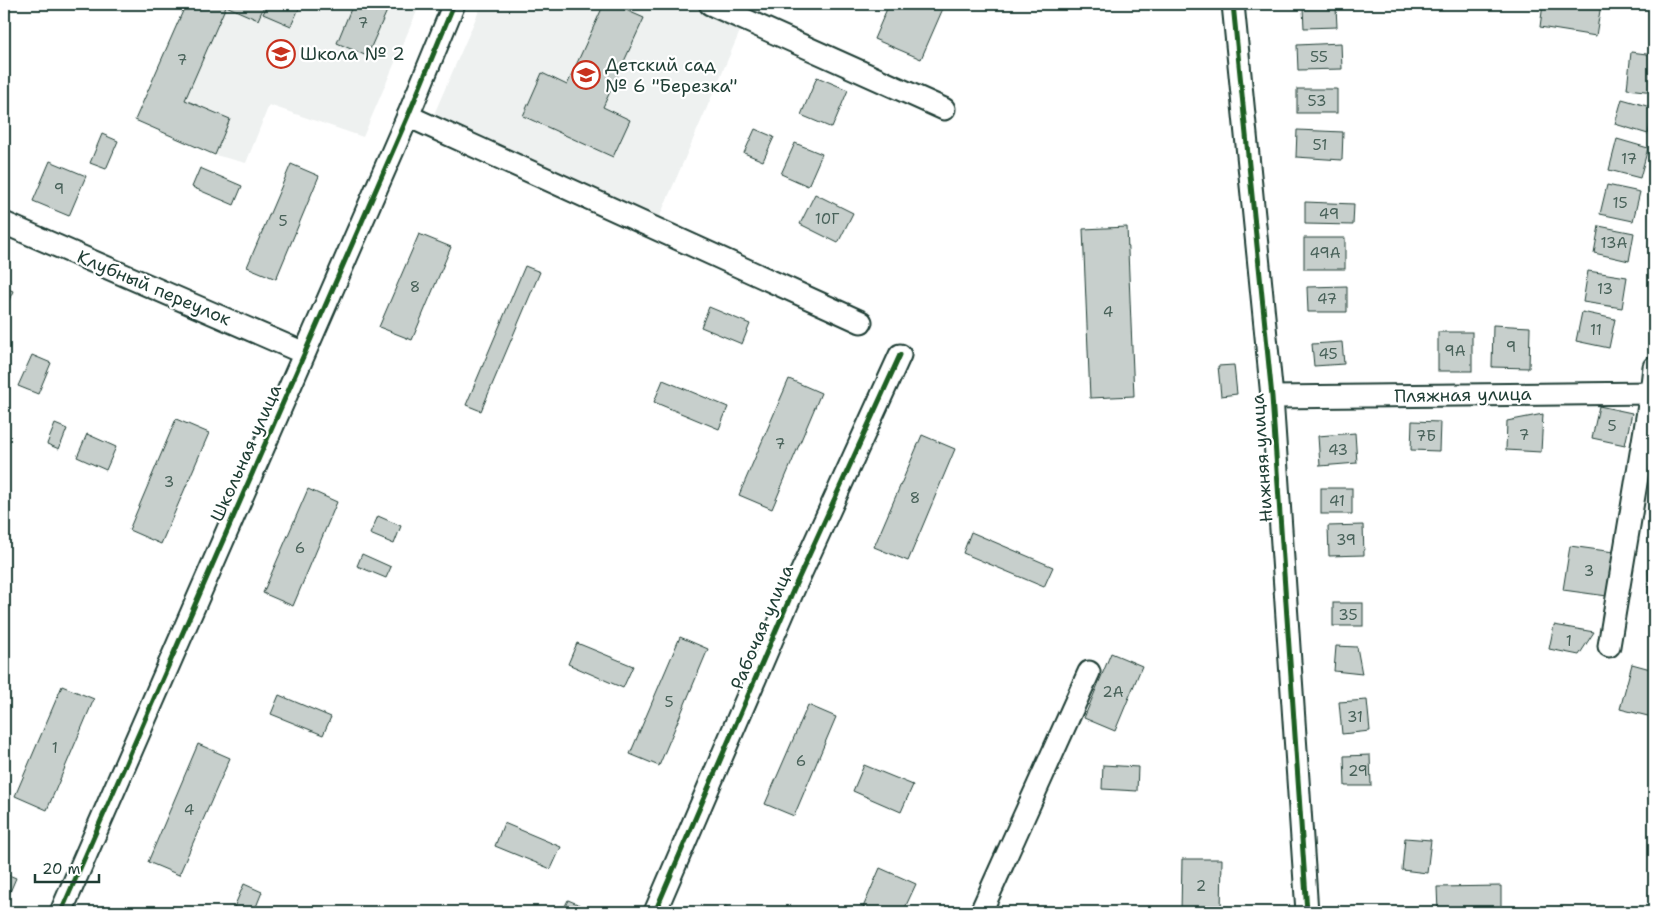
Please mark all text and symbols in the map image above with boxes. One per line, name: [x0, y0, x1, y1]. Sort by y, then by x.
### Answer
house number: 7: [358, 13, 368, 33]
school or university icon: Школа № 2: [266, 39, 296, 69]
place label: Школа № 2: [300, 42, 405, 66]
house number: 55: [1310, 47, 1328, 67]
house number: 7: [177, 50, 187, 70]
place label: Детский сад № 6 "Березка": [605, 53, 737, 98]
school or university icon: Детский сад № 6 "Березка": [571, 60, 601, 90]
house number: 53: [1308, 91, 1327, 111]
house number: 51: [1313, 135, 1327, 155]
house number: 17: [1621, 149, 1637, 169]
house number: 9: [54, 179, 64, 199]
house number: 15: [1612, 193, 1628, 213]
house number: 49: [1319, 204, 1339, 224]
house number: 10Г: [815, 209, 839, 229]
house number: 5: [278, 211, 288, 231]
house number: 13А: [1601, 233, 1628, 253]
house number: 49А: [1309, 243, 1341, 263]
street label: Клубный переулок: [73, 245, 235, 331]
house number: 8: [410, 277, 420, 297]
house number: 13: [1597, 279, 1613, 299]
house number: 47: [1317, 289, 1337, 309]
house number: 4: [1103, 302, 1113, 322]
house number: 11: [1590, 320, 1602, 340]
house number: 9: [1506, 337, 1516, 357]
house number: 9А: [1444, 341, 1466, 361]
house number: 45: [1318, 344, 1338, 364]
street label: Школьная улица: [205, 380, 287, 526]
street label: Пляжная улица: [1394, 382, 1532, 408]
street label: Нижняя улица: [1246, 393, 1278, 523]
house number: 5: [1607, 416, 1617, 436]
house number: 7: [1519, 425, 1529, 445]
house number: 7Б: [1416, 426, 1436, 446]
house number: 7: [775, 434, 785, 454]
house number: 43: [1328, 440, 1348, 460]
house number: 3: [164, 472, 174, 492]
house number: 8: [910, 488, 920, 508]
house number: 41: [1329, 491, 1345, 511]
house number: 39: [1336, 530, 1356, 550]
house number: 6: [295, 538, 305, 558]
street label: Рабочая улица: [725, 561, 799, 693]
house number: 3: [1584, 561, 1594, 581]
house number: 35: [1338, 605, 1358, 625]
house number: 1: [1566, 631, 1572, 651]
house number: 2А: [1102, 682, 1124, 702]
house number: 5: [664, 692, 674, 712]
house number: 31: [1347, 707, 1363, 727]
house number: 1: [52, 738, 58, 758]
house number: 6: [796, 751, 806, 771]
house number: 29: [1348, 761, 1368, 781]
house number: 4: [184, 800, 194, 820]
scale bar: [35, 851, 99, 883]
text: 20 m: [42, 859, 81, 879]
house number: 2: [1196, 876, 1206, 896]

